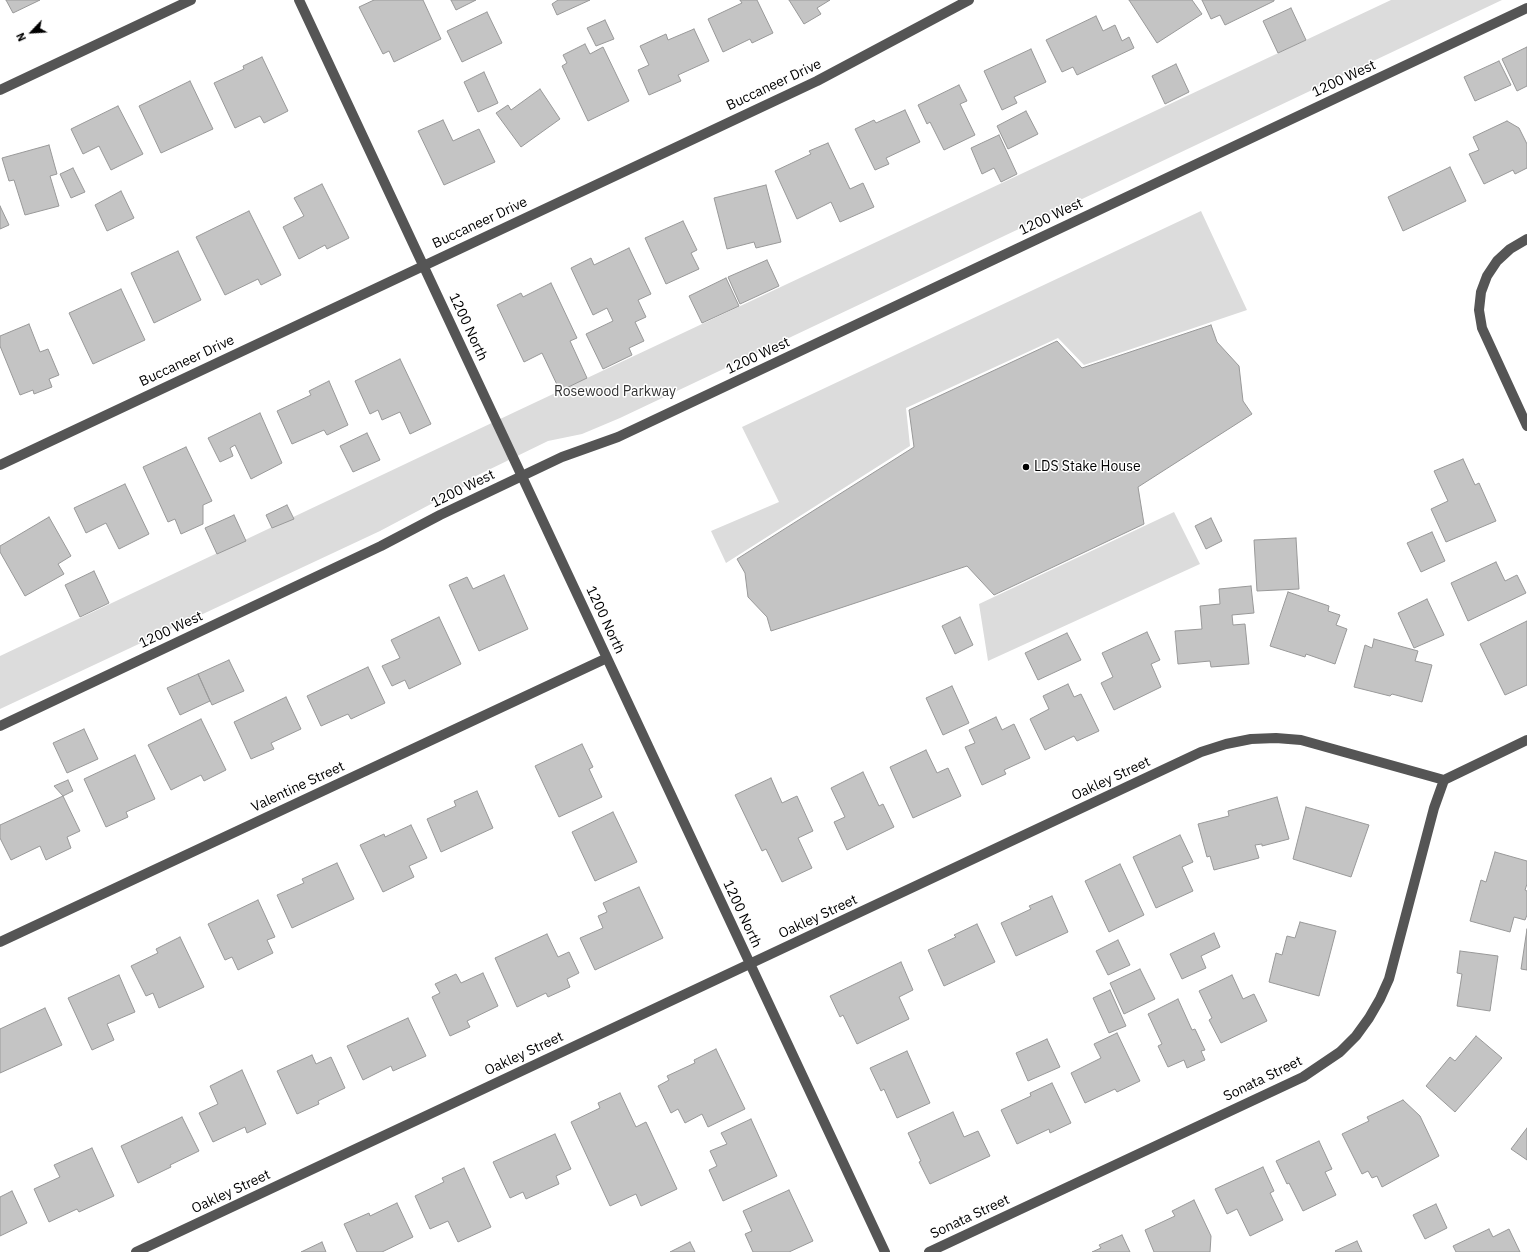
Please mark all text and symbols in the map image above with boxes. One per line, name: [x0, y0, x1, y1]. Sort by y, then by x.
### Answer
north arrow: [12, 12, 52, 52]
text: N: [13, 31, 29, 44]
street label: Buccaneer Drive: [724, 56, 824, 114]
street label: 1200 West: [1309, 57, 1379, 101]
street label: Buccaneer Drive: [430, 194, 530, 252]
street label: 1200 West: [1016, 195, 1086, 239]
street label: 1200 North: [445, 291, 491, 363]
street label: Buccaneer Drive: [137, 332, 237, 390]
street label: 1200 West: [723, 334, 793, 378]
park label: Rosewood Parkway: [554, 384, 676, 400]
place label: LDS Stake House: [1034, 459, 1141, 475]
marker: LDS Stake House: [1021, 462, 1031, 472]
street label: 1200 West: [429, 466, 497, 512]
street label: 1200 North: [582, 584, 628, 656]
street label: 1200 West: [136, 608, 206, 652]
street label: Oakley Street: [1069, 753, 1153, 805]
street label: Valentine Street: [249, 758, 347, 816]
street label: 1200 North: [719, 878, 765, 950]
street label: Oakley Street: [776, 891, 860, 943]
street label: Oakley Street: [482, 1028, 566, 1080]
street label: Sonata Street: [1221, 1053, 1305, 1105]
street label: Oakley Street: [189, 1166, 273, 1218]
street label: Sonata Street: [928, 1191, 1012, 1243]

